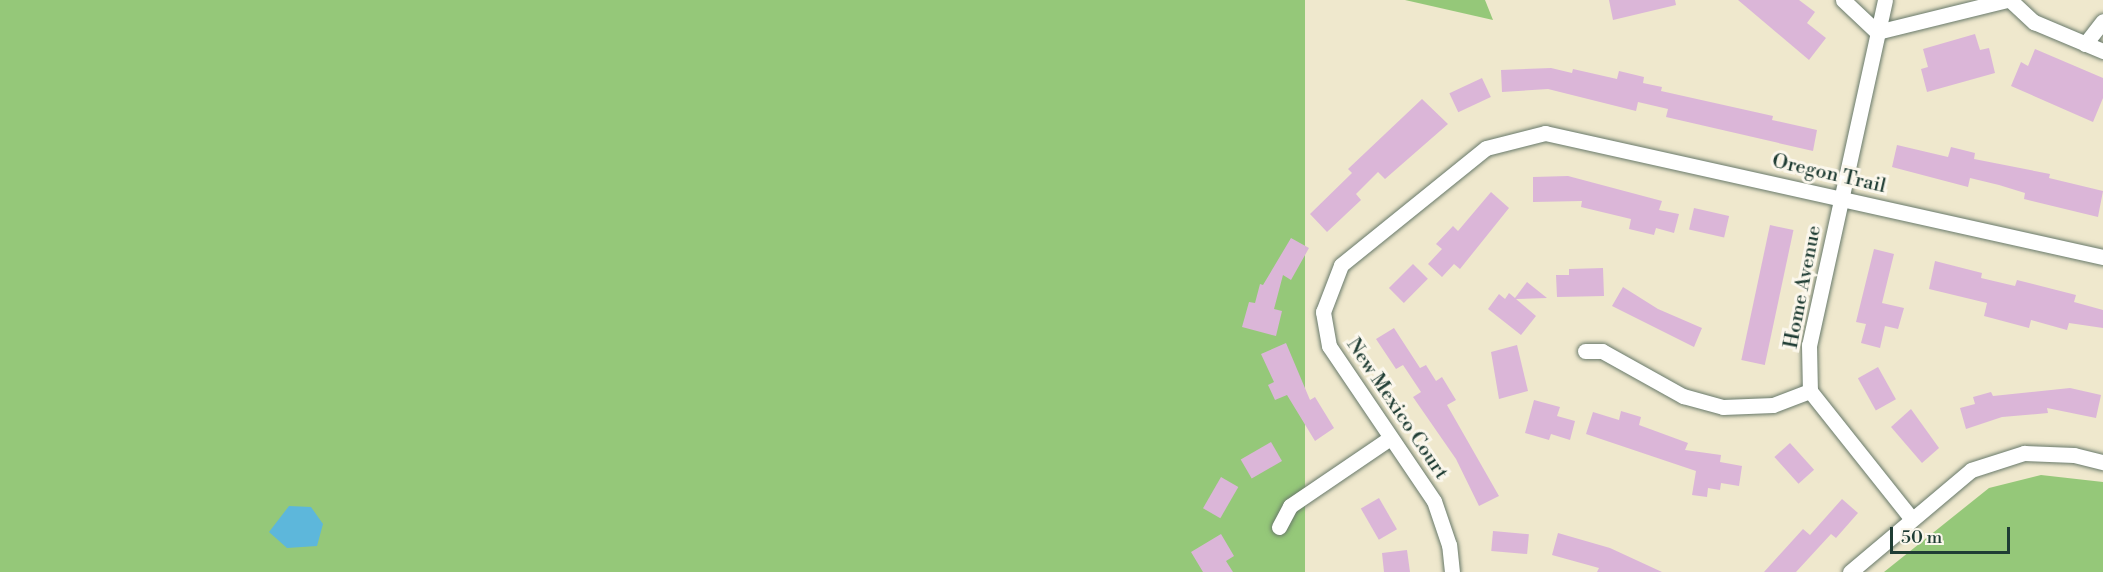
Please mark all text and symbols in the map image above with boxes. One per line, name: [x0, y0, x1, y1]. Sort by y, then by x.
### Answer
street label: Oregon Trail: [1770, 149, 1888, 199]
street label: Home Avenue: [1779, 223, 1827, 351]
street label: New Mexico Court: [1341, 334, 1453, 484]
scale bar: [1893, 515, 2013, 553]
text: 50 m: [1901, 526, 1942, 549]

